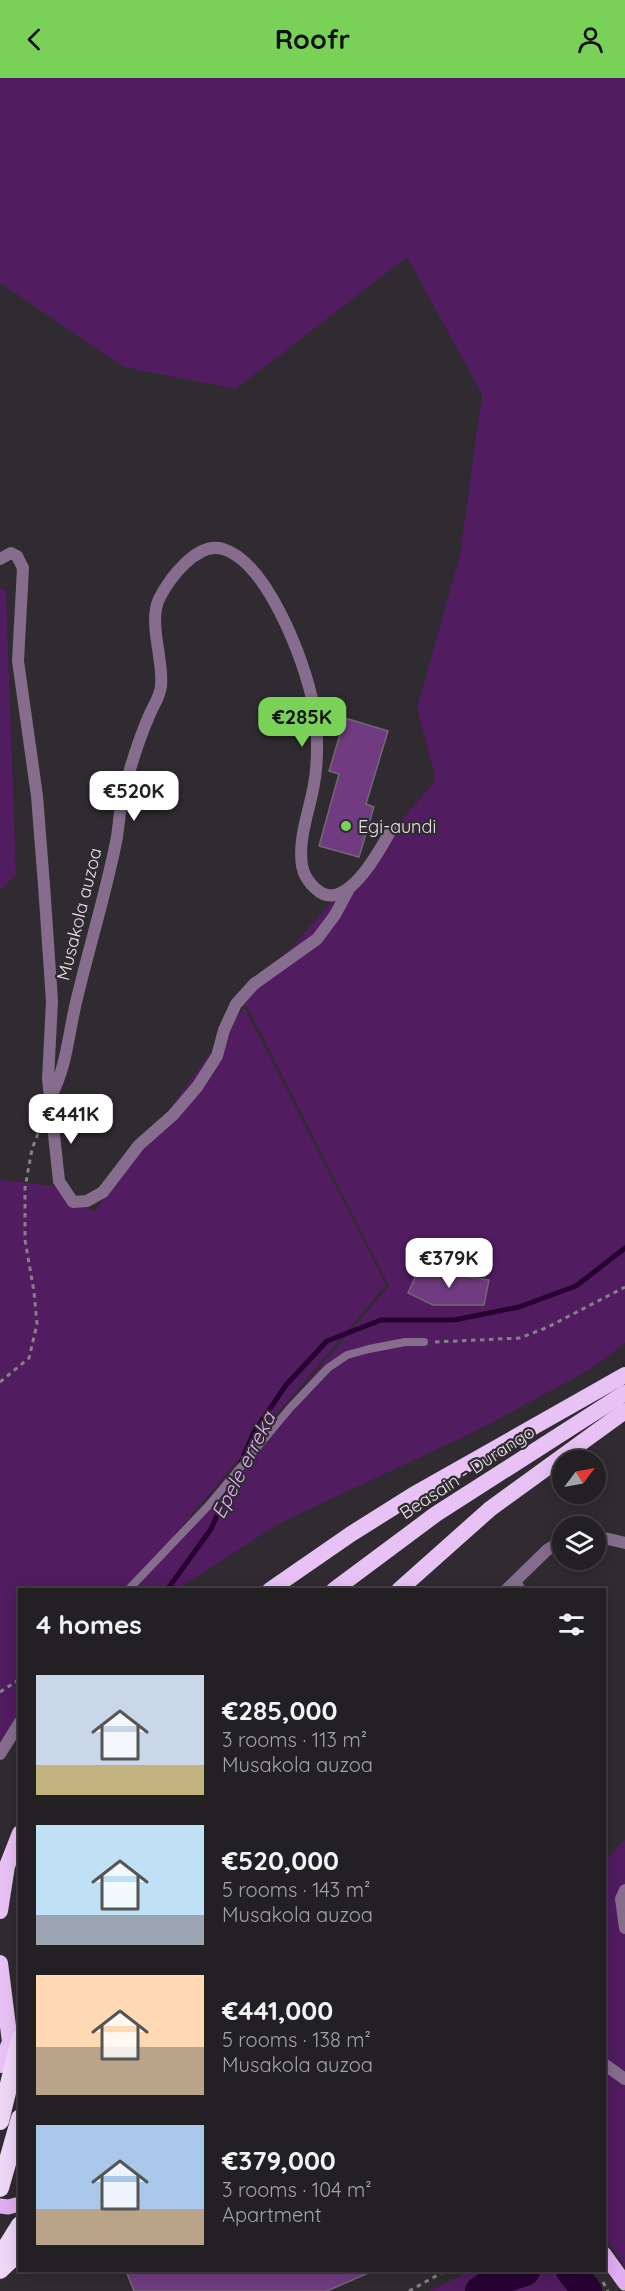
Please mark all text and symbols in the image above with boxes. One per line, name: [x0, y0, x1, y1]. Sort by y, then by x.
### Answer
text: Roofr: [275, 22, 350, 56]
icon: back: [18, 23, 51, 56]
icon: person: [574, 23, 607, 56]
pin: €285K: [260, 697, 344, 748]
text: €285K: [272, 704, 332, 729]
pin: €520K: [92, 771, 176, 822]
text: €520K: [104, 778, 164, 803]
place label: Egi-aundi: [358, 815, 436, 838]
marker: Egi-aundi: [339, 819, 353, 833]
street label: Musakola auzoa: [51, 845, 107, 983]
pin: €441K: [29, 1094, 113, 1145]
text: €441K: [43, 1101, 99, 1126]
pin: €379K: [407, 1238, 491, 1289]
text: €379K: [420, 1245, 478, 1270]
water label: Epele erreka: [205, 1406, 281, 1522]
street label: Beasain - Durango: [395, 1420, 539, 1524]
north arrow: [552, 1450, 606, 1504]
map controls: [552, 1450, 606, 1570]
button: layers: [552, 1516, 606, 1570]
text: 4 homes: [36, 1608, 142, 1641]
icon: filters: [555, 1608, 588, 1641]
text: €285,000: [222, 1694, 337, 1727]
icon: home: [84, 1699, 156, 1771]
text: 3 rooms · 113 m²: [222, 1727, 367, 1752]
text: Musakola auzoa: [222, 1752, 373, 1777]
text: €520,000: [222, 1844, 339, 1877]
icon: home: [84, 1849, 156, 1921]
text: 5 rooms · 143 m²: [222, 1877, 370, 1902]
text: Musakola auzoa: [222, 1902, 373, 1927]
text: €441,000: [222, 1994, 333, 2027]
icon: home: [84, 1999, 156, 2071]
text: 5 rooms · 138 m²: [222, 2027, 371, 2052]
text: Musakola auzoa: [222, 2052, 373, 2077]
text: €379,000: [222, 2144, 336, 2177]
icon: home: [84, 2149, 156, 2221]
text: 3 rooms · 104 m²: [222, 2177, 372, 2202]
text: Apartment: [222, 2202, 322, 2227]

